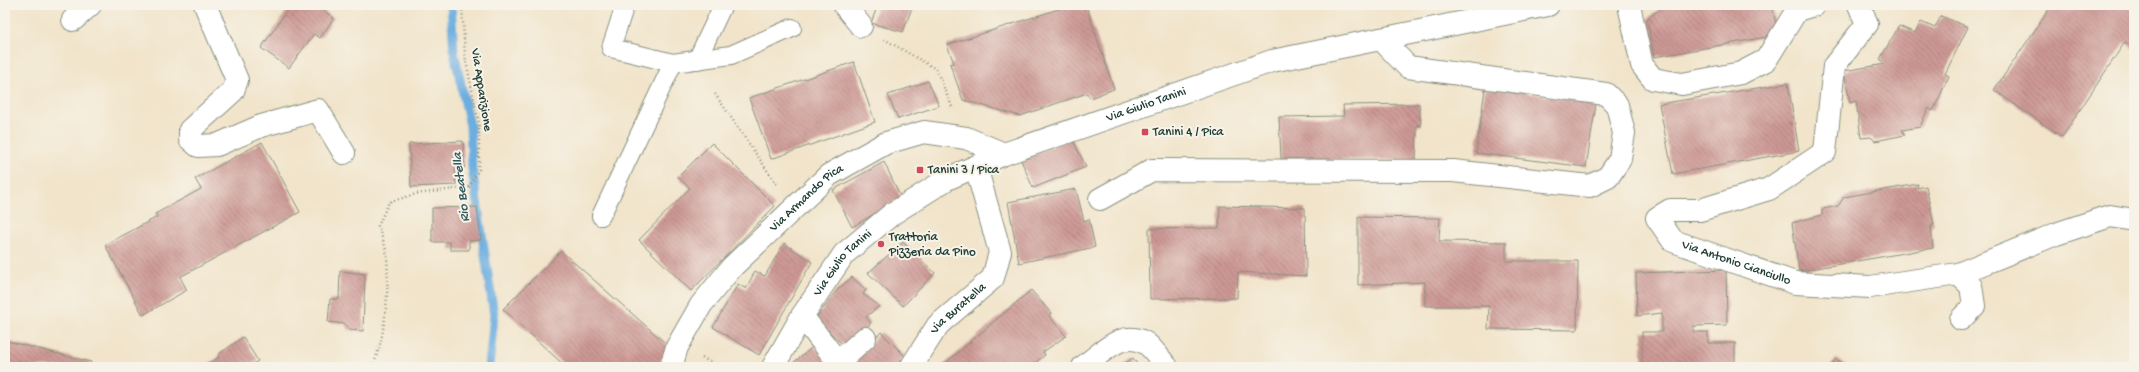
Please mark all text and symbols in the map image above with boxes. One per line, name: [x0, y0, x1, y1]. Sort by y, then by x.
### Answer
street label: Via Apparizione: [467, 47, 495, 133]
street label: Via Giulio Tanini: [1103, 84, 1188, 126]
place label: Tanini 4 / Pica: [1152, 125, 1224, 140]
marker: Tanini 4 / Pica: [1140, 127, 1150, 137]
water label: Rio Beatella: [449, 150, 475, 223]
street label: Via Armando Pica: [766, 161, 847, 236]
place label: Tanini 3 / Pica: [927, 163, 1000, 178]
marker: Tanini 3 / Pica: [915, 165, 925, 175]
street label: Via Giulio Tanini: [810, 226, 875, 300]
place label: Trattoria Pizzeria da Pino: [888, 230, 976, 260]
street label: Via Antonio Cianciullo: [1679, 237, 1793, 289]
marker: Trattoria Pizzeria da Pino: [876, 239, 886, 249]
street label: Via Buratella: [926, 279, 990, 337]

